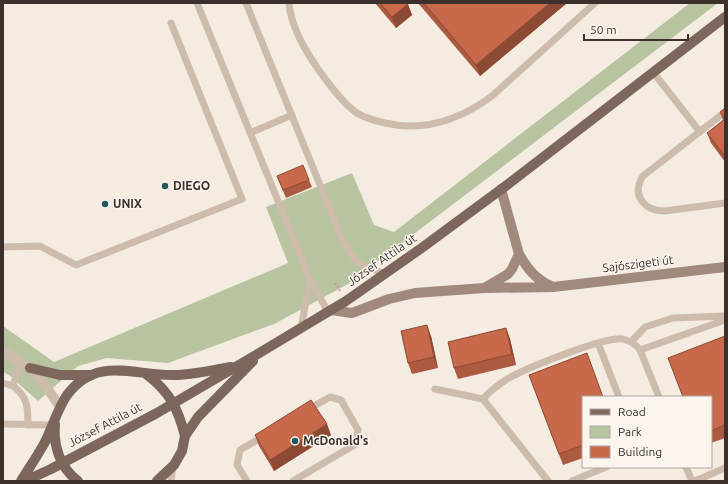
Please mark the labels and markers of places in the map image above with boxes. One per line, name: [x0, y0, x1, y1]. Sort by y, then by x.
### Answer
place label: DIEGO: [173, 179, 210, 192]
marker: DIEGO: [160, 181, 170, 191]
place label: UNIX: [113, 197, 142, 210]
marker: UNIX: [100, 199, 110, 209]
place label: McDonald's: [303, 434, 369, 447]
marker: McDonald's: [290, 436, 300, 446]

